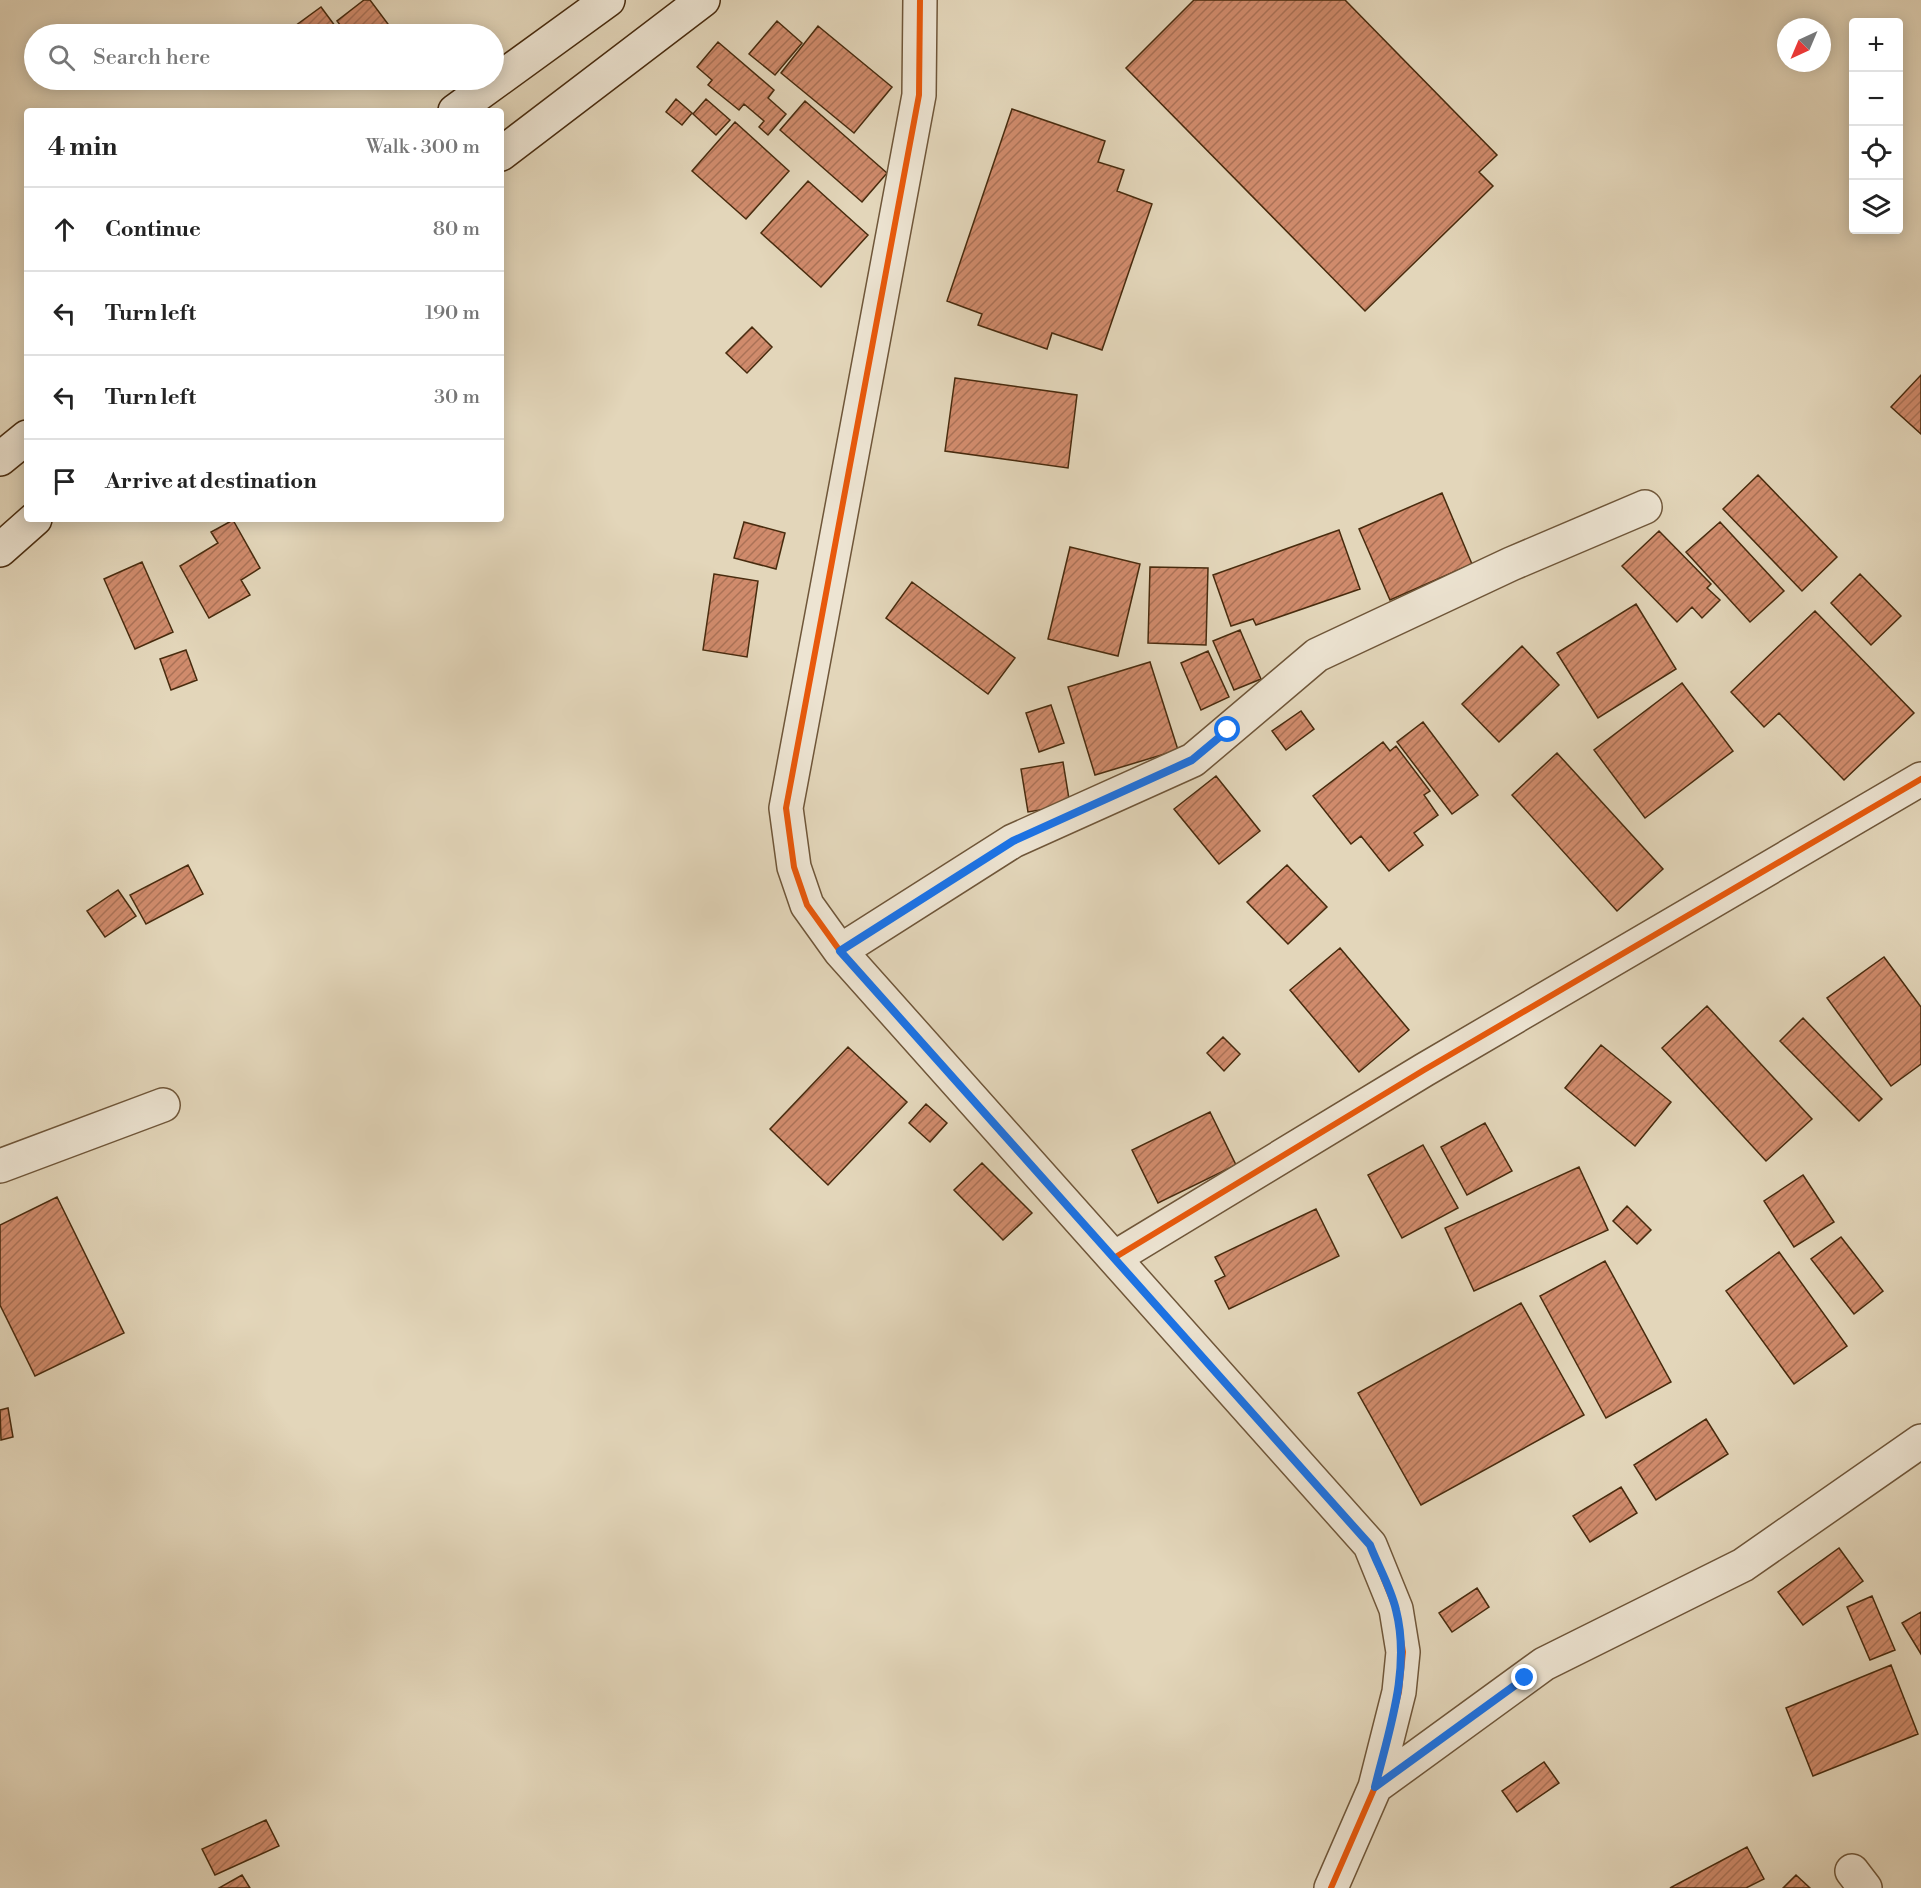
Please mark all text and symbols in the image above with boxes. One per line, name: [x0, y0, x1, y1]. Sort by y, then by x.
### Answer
north arrow: [1777, 18, 1831, 72]
map controls: [1849, 18, 1903, 234]
button: +: [1849, 18, 1903, 72]
search box: [24, 24, 504, 90]
icon: search: [45, 41, 78, 74]
text: Search here: [93, 44, 210, 71]
button: −: [1849, 72, 1903, 126]
button: locate: [1849, 126, 1903, 180]
text: 4 min: [48, 131, 118, 163]
text: Walk · 300 m: [366, 135, 480, 160]
button: layers: [1849, 180, 1903, 234]
icon: ahead: [48, 213, 81, 246]
text: Continue: [105, 216, 201, 243]
text: 80 m: [433, 217, 480, 242]
icon: left: [48, 297, 81, 330]
text: Turn left: [105, 300, 196, 327]
text: 190 m: [425, 301, 480, 326]
icon: left: [48, 381, 81, 414]
text: Turn left: [105, 384, 196, 411]
text: 30 m: [434, 385, 480, 410]
icon: arrive: [48, 465, 81, 498]
text: Arrive at destination: [105, 468, 317, 495]
route start: [1214, 716, 1240, 742]
route end: [1511, 1664, 1537, 1690]

